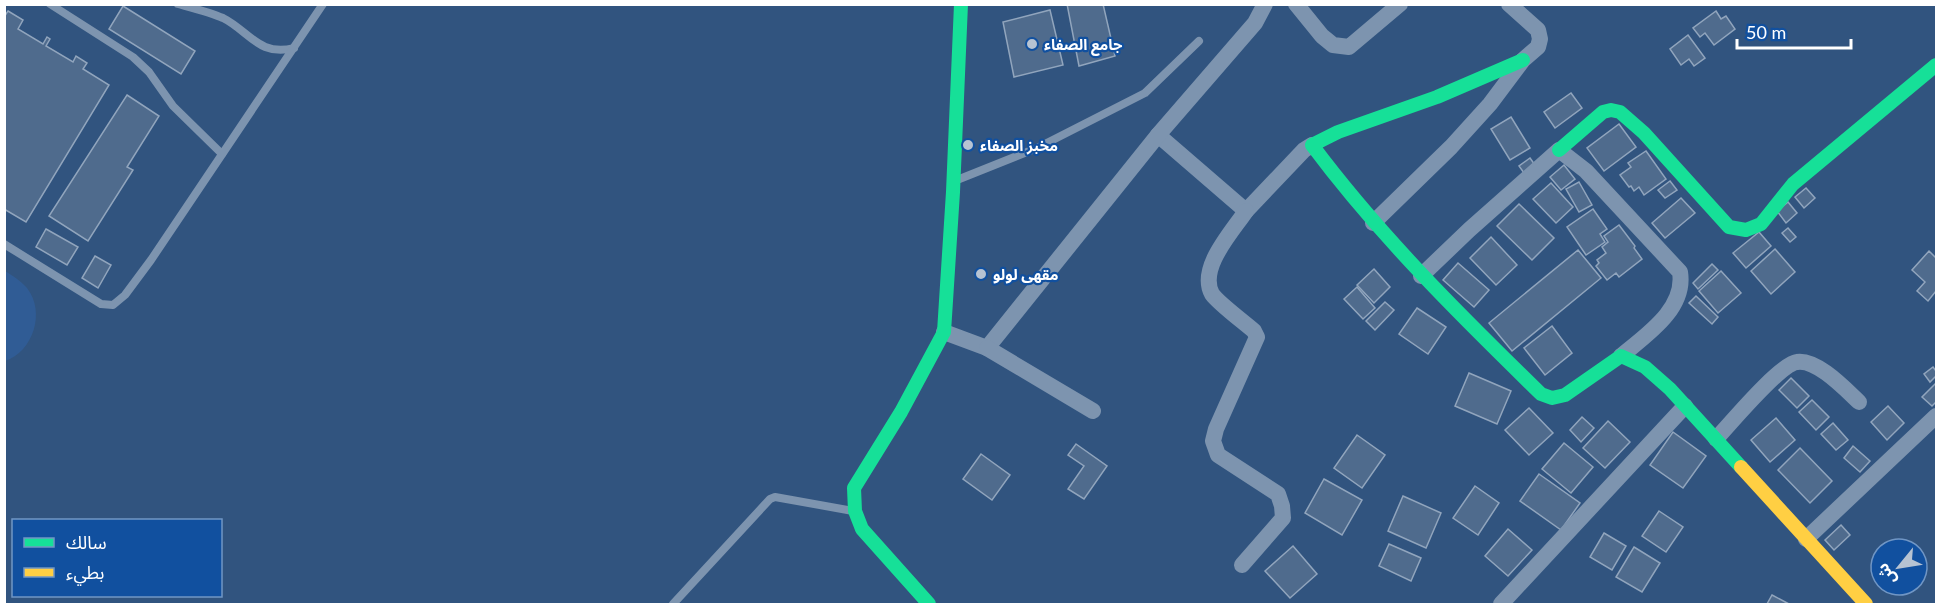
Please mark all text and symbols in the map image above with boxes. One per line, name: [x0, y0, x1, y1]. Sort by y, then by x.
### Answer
scale bar: [1737, 12, 1851, 50]
text: 50 m: [1746, 21, 1786, 43]
place label: جامع الصفاء: [1044, 35, 1123, 56]
marker: جامع الصفاء: [1025, 37, 1039, 51]
place label: مخبز الصفاء: [980, 136, 1058, 155]
marker: مخبز الصفاء: [961, 138, 975, 152]
place label: مقهى لولو: [993, 265, 1059, 284]
marker: مقهى لولو: [974, 267, 988, 281]
legend: [12, 519, 222, 597]
text: سالك: [66, 531, 107, 553]
north arrow: [1869, 537, 1929, 597]
text: ش: [1872, 560, 1900, 589]
text: بطيء: [66, 561, 104, 586]

